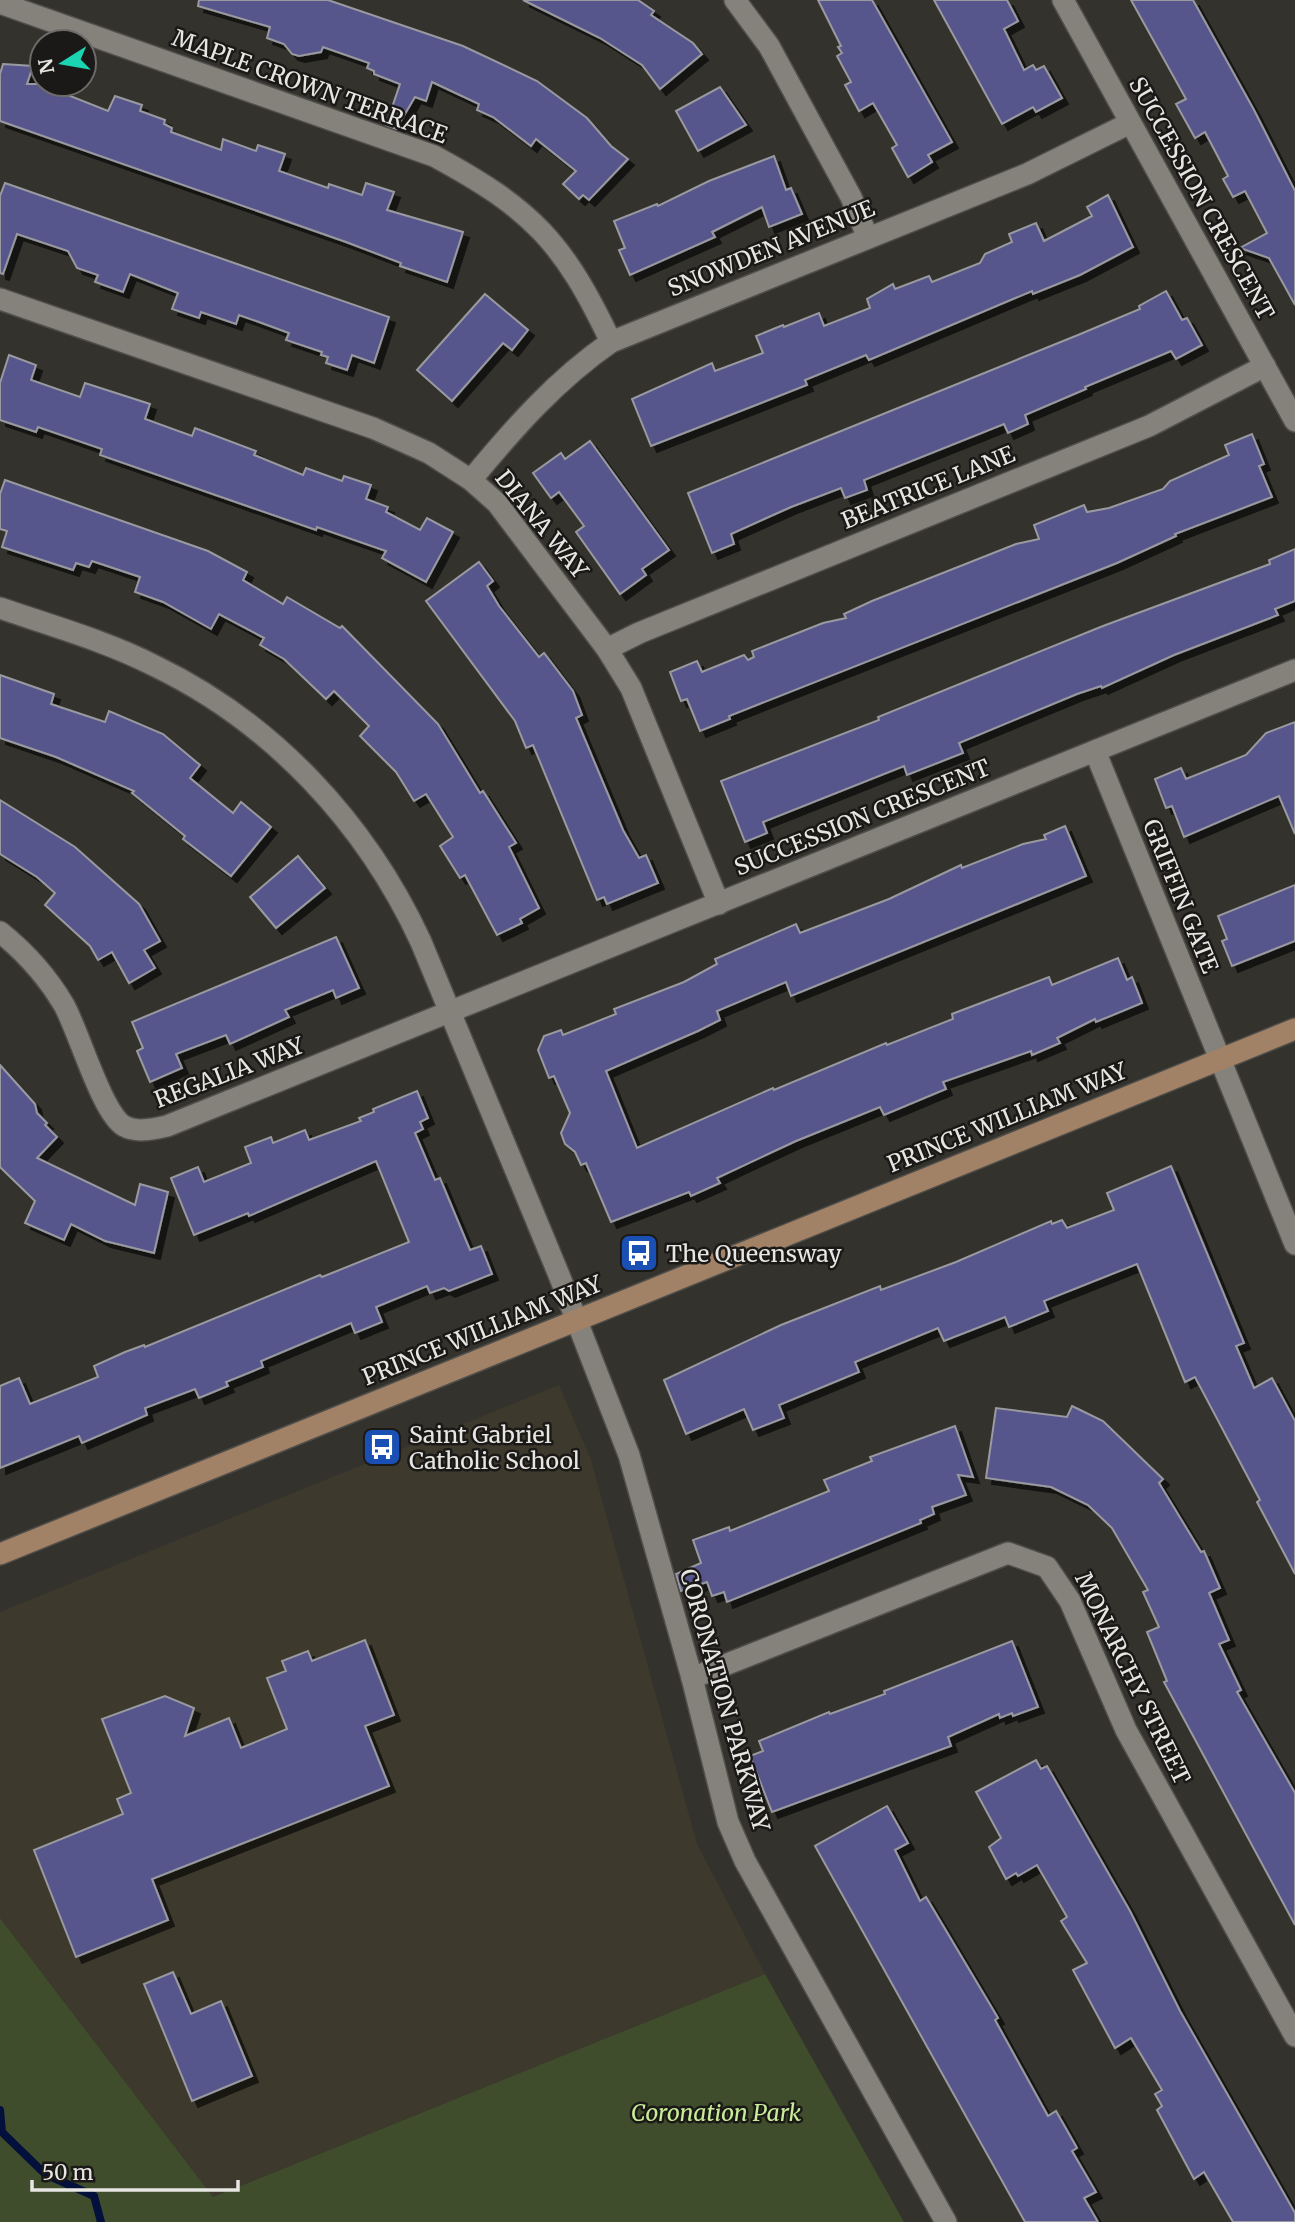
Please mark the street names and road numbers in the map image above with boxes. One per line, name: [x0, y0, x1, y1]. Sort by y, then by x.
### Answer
street label: MAPLE CROWN TERRACE: [168, 23, 452, 150]
street label: SUCCESSION CRESCENT: [1123, 71, 1281, 325]
street label: SNOWDEN AVENUE: [663, 193, 879, 303]
street label: BEATRICE LANE: [837, 439, 1019, 535]
street label: DIANA WAY: [489, 464, 595, 585]
street label: SUCCESSION CRESCENT: [730, 752, 994, 882]
street label: GRIFFIN GATE: [1137, 815, 1225, 977]
street label: REGALIA WAY: [150, 1030, 309, 1114]
street label: PRINCE WILLIAM WAY: [883, 1055, 1132, 1178]
street label: PRINCE WILLIAM WAY: [358, 1268, 607, 1391]
street label: CORONATION PARKWAY: [674, 1565, 777, 1836]
street label: MONARCHY STREET: [1069, 1567, 1197, 1789]

